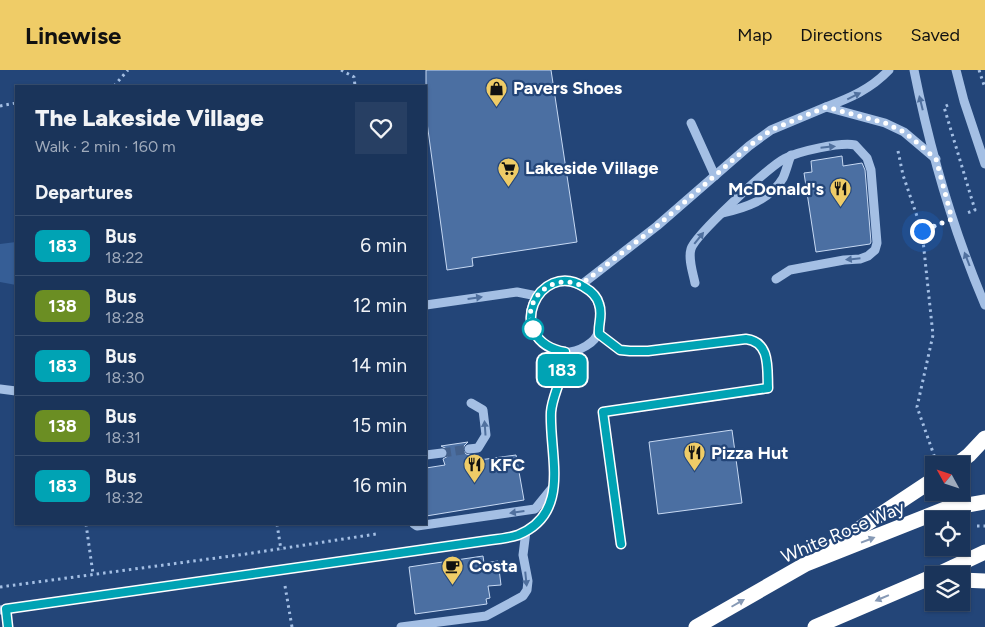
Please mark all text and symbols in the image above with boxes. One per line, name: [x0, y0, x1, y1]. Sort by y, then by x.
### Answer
text: Linewise: [25, 21, 121, 50]
text: Map: [737, 24, 772, 46]
text: Directions: [800, 24, 882, 46]
text: Saved: [910, 24, 960, 46]
shop icon: Pavers Shoes: [485, 76, 509, 107]
place label: Pavers Shoes: [513, 77, 623, 99]
one-way arrow: [847, 92, 861, 100]
one-way arrow: [917, 96, 925, 111]
button: heart: [355, 102, 407, 154]
text: The Lakeside Village: [35, 103, 264, 132]
text: Walk · 2 min · 160 m: [35, 137, 176, 156]
one-way arrow: [820, 143, 836, 151]
supermarket icon: Lakeside Village: [497, 156, 521, 187]
place label: Lakeside Village: [525, 157, 658, 179]
restaurant icon: McDonald's: [828, 177, 852, 208]
place label: McDonald's: [728, 178, 825, 200]
text: Departures: [35, 181, 133, 204]
your location: [910, 219, 935, 244]
text: Bus: [105, 225, 136, 248]
one-way arrow: [693, 231, 704, 244]
text: 6 min: [360, 234, 407, 257]
text: 183: [48, 235, 77, 257]
text: 18:22: [105, 248, 143, 267]
one-way arrow: [963, 252, 971, 266]
one-way arrow: [845, 255, 861, 263]
text: Bus: [105, 285, 136, 308]
text: 12 min: [353, 294, 407, 317]
one-way arrow: [467, 294, 483, 302]
text: 138: [48, 295, 77, 317]
text: 18:28: [105, 308, 144, 327]
unlabelled marker: [522, 318, 544, 340]
text: Bus: [105, 345, 136, 368]
text: 14 min: [351, 354, 407, 377]
line badge: 183: [533, 354, 591, 386]
text: 183: [48, 355, 77, 377]
text: 183: [548, 359, 576, 381]
text: 18:30: [105, 368, 144, 387]
text: Bus: [105, 405, 136, 428]
text: 15 min: [352, 414, 407, 437]
text: 138: [48, 415, 77, 437]
one-way arrow: [480, 419, 488, 435]
text: 18:31: [105, 428, 141, 447]
restaurant icon: Pizza Hut: [683, 441, 707, 472]
place label: Pizza Hut: [711, 442, 789, 464]
restaurant icon: KFC: [462, 453, 486, 484]
place label: KFC: [490, 454, 525, 476]
north arrow: [925, 456, 970, 501]
map controls: [925, 456, 970, 611]
text: Bus: [105, 465, 136, 488]
text: 16 min: [353, 474, 407, 497]
text: 183: [48, 475, 77, 497]
text: 18:32: [105, 488, 143, 507]
street label: White Rose Way: [778, 496, 909, 568]
one-way arrow: [509, 508, 525, 516]
button: locate: [925, 511, 970, 556]
one-way arrow: [861, 535, 875, 543]
cafe icon: Costa: [441, 554, 465, 585]
place label: Costa: [469, 555, 518, 577]
button: layers: [925, 566, 970, 611]
one-way arrow: [523, 572, 531, 588]
one-way arrow: [875, 595, 889, 603]
one-way arrow: [731, 598, 745, 607]

